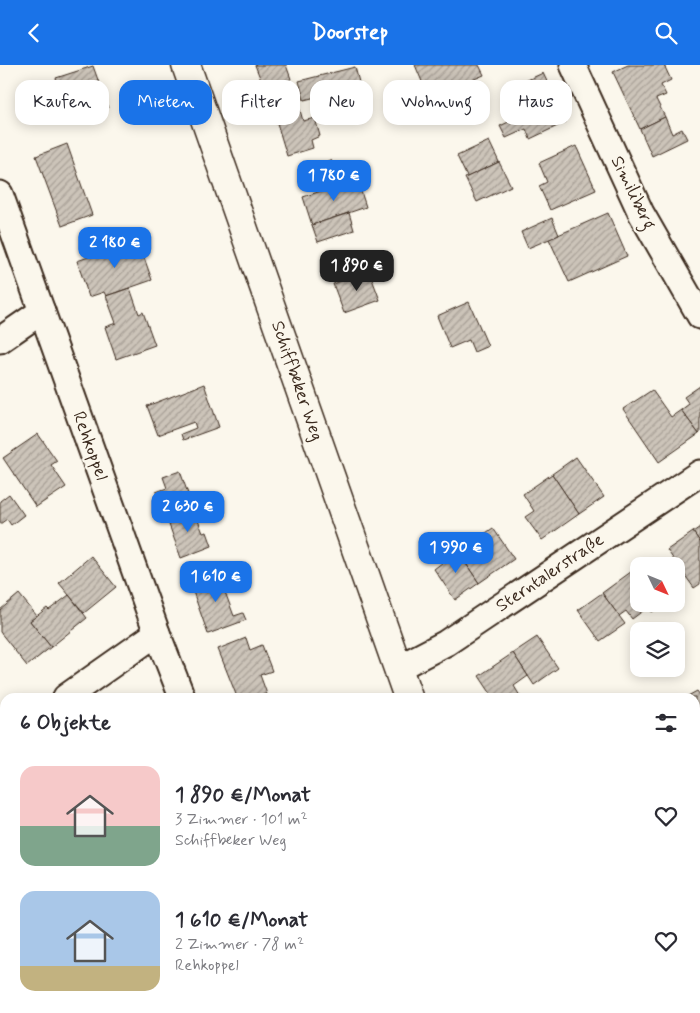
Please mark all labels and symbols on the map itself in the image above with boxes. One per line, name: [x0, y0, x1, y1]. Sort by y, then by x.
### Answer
street label: Similiberg: [603, 152, 661, 235]
pin: 1 780 €: [288, 159, 380, 202]
pin: 2 180 €: [69, 227, 161, 269]
pin: 1 890 €: [311, 249, 403, 292]
street label: Schiffbeker Weg: [265, 318, 329, 444]
street label: Rehkoppel: [66, 408, 114, 484]
pin: 2 630 €: [142, 491, 234, 533]
street label: Sterntalerstraße: [491, 528, 609, 618]
pin: 1 990 €: [410, 531, 502, 574]
north arrow: [630, 557, 685, 613]
pin: 1 610 €: [170, 561, 262, 603]

